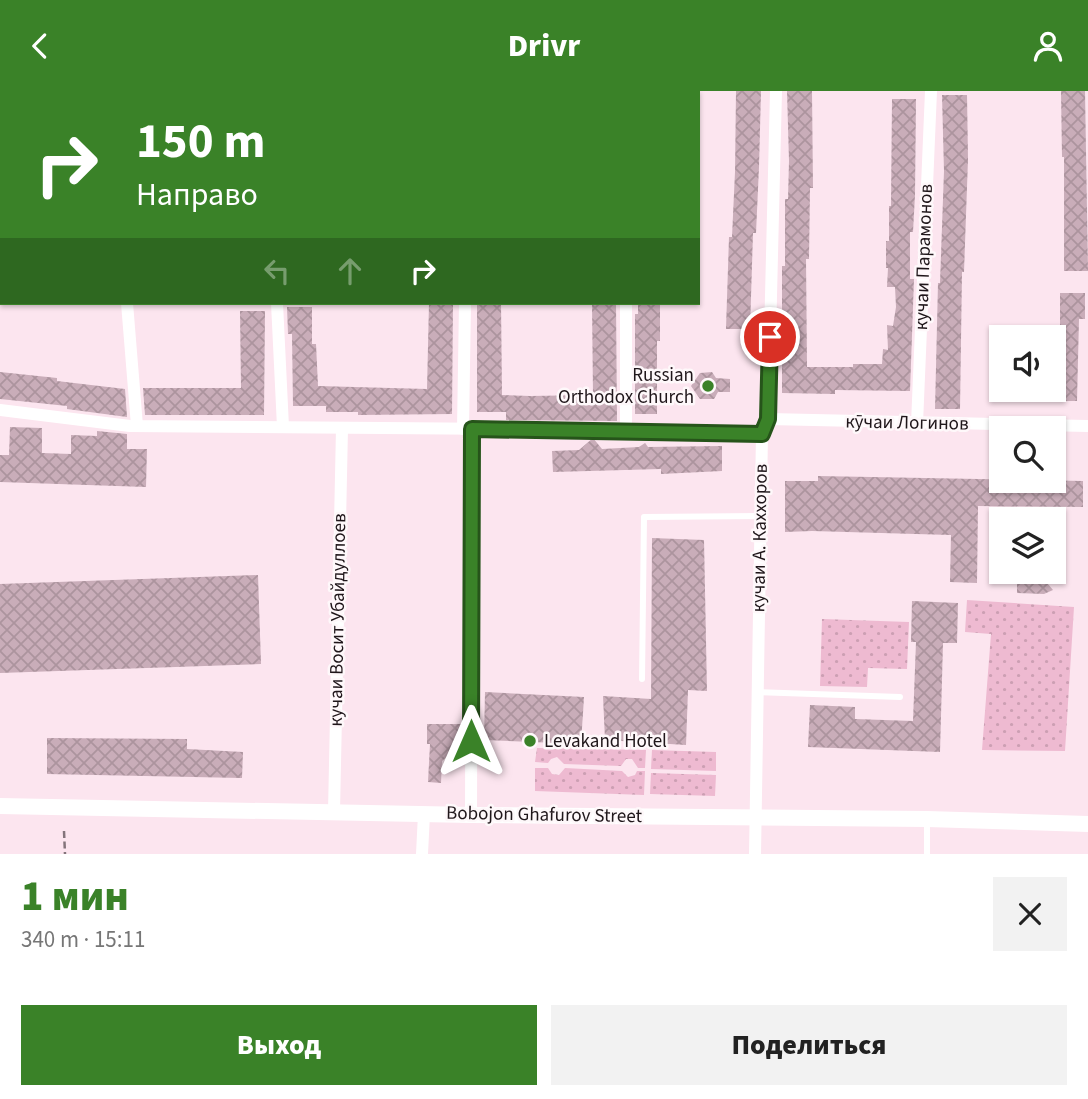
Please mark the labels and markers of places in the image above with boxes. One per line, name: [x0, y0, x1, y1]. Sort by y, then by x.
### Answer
pin: [740, 307, 800, 367]
place label: Russian Orthodox Church: [558, 362, 694, 411]
marker: Russian Orthodox Church: [700, 378, 716, 394]
place label: Levakand Hotel: [544, 728, 667, 755]
marker: Levakand Hotel: [522, 733, 538, 749]

